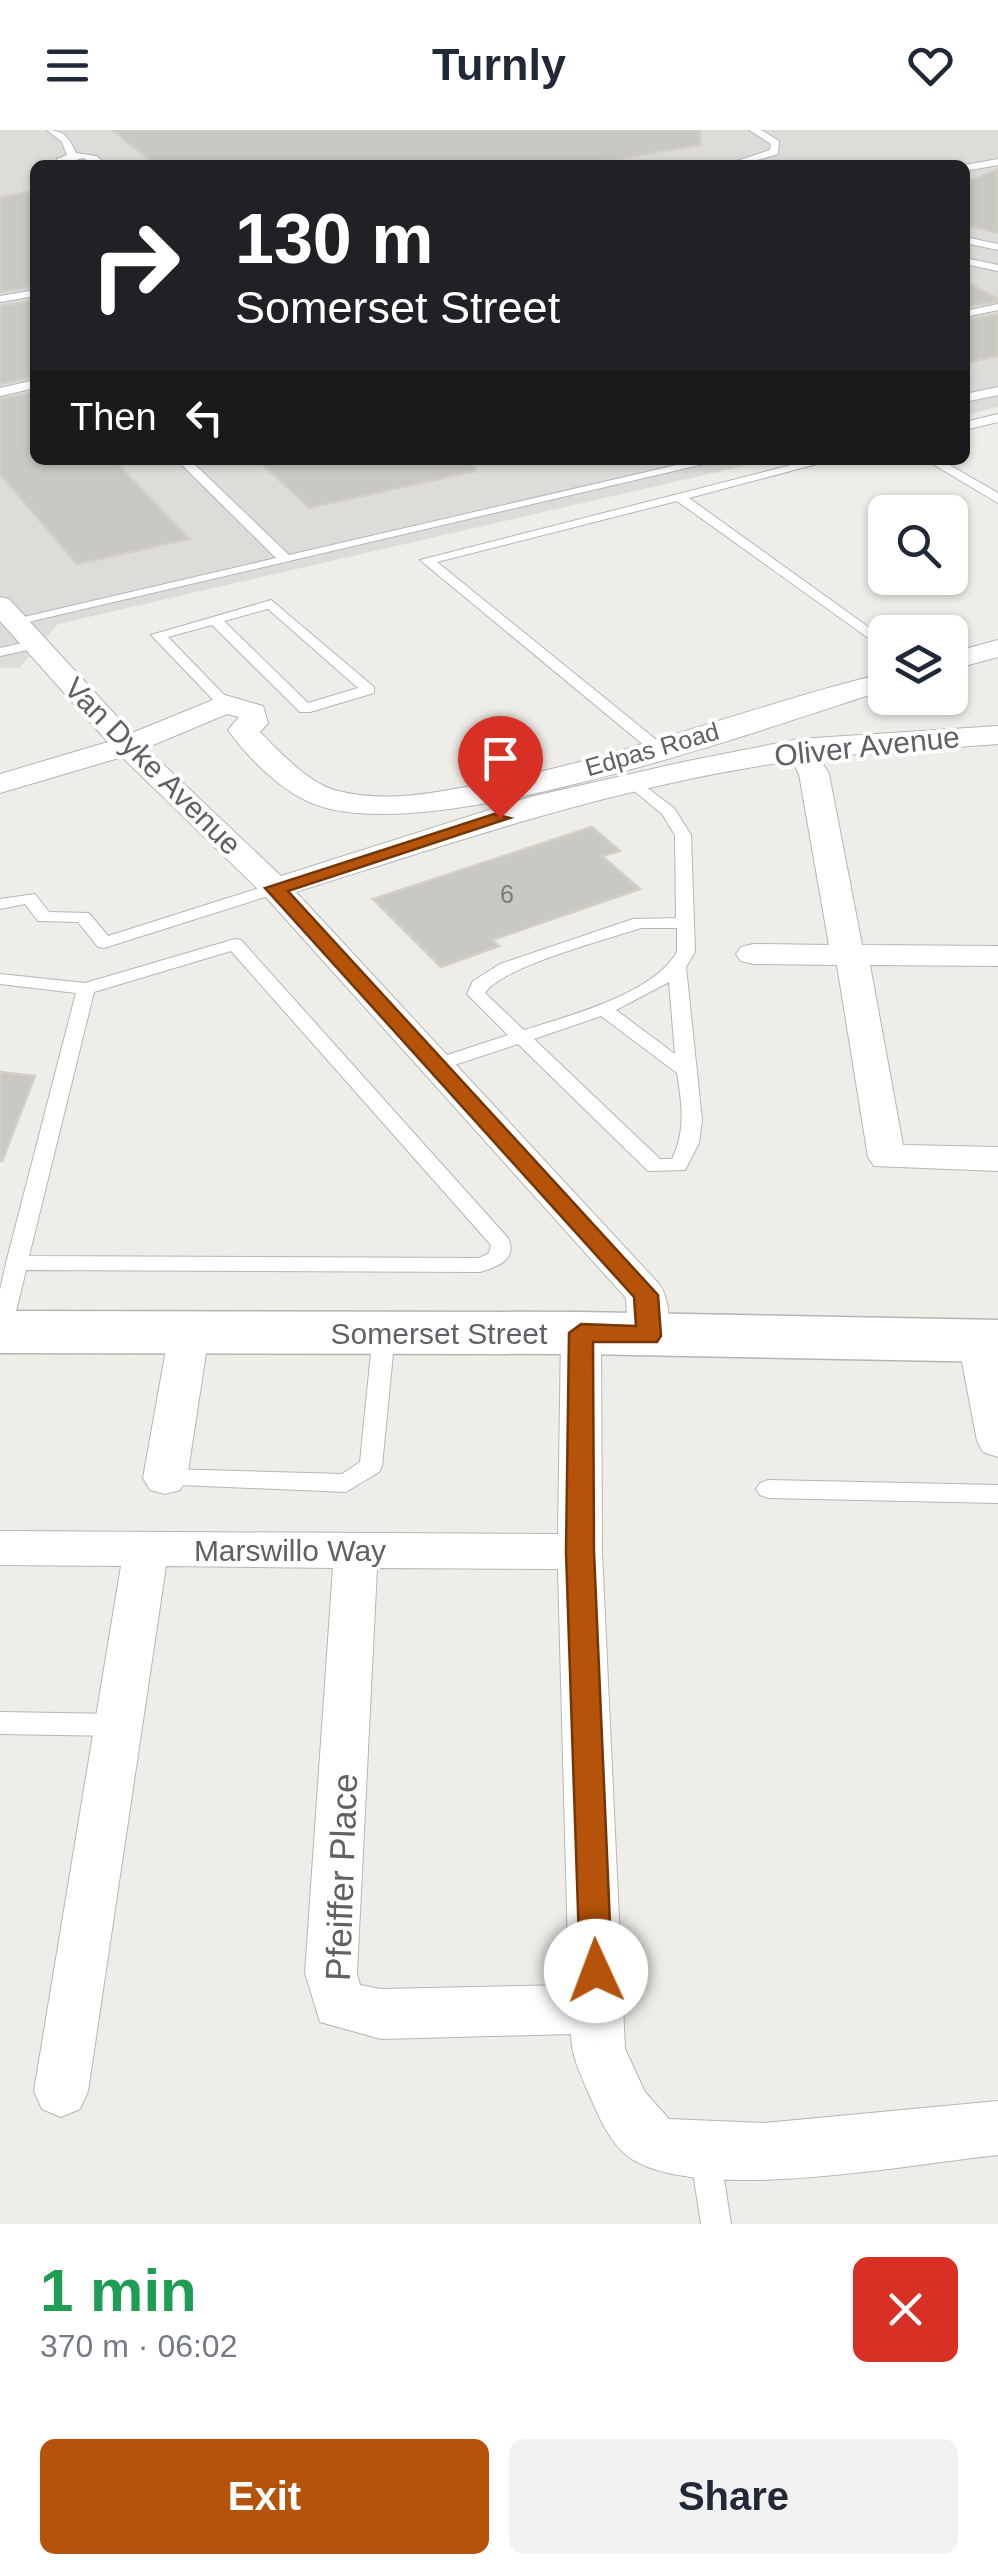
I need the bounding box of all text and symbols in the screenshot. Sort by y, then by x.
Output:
icon: menu [40,38,95,93]
icon: heart [903,38,958,93]
text: Turnly [432,39,566,90]
icon: right [70,200,200,330]
text: 130 m [235,200,433,278]
text: Somerset Street [235,282,560,333]
icon: left [177,390,232,445]
text: Then [70,396,157,438]
map controls [868,495,968,715]
button: search [868,495,968,595]
button: layers [868,615,968,715]
street label: Van Dyke Avenue [58,671,248,861]
pin [458,716,543,819]
street label: Edpas Road [582,717,722,781]
street label: Oliver Avenue [773,720,961,772]
icon: arrive [473,731,528,786]
house number: 6 [500,880,514,908]
street label: Somerset Street [331,1317,548,1350]
street label: Marswillo Way [194,1534,386,1567]
street label: Pfeiffer Place [318,1773,364,1981]
position arrow [544,1919,648,2023]
text: 1 min [40,2257,197,2324]
button: close [853,2257,958,2362]
text: 370 m · 06:02 [40,2328,237,2364]
button: Exit [40,2439,489,2554]
button: Share [509,2439,958,2554]

